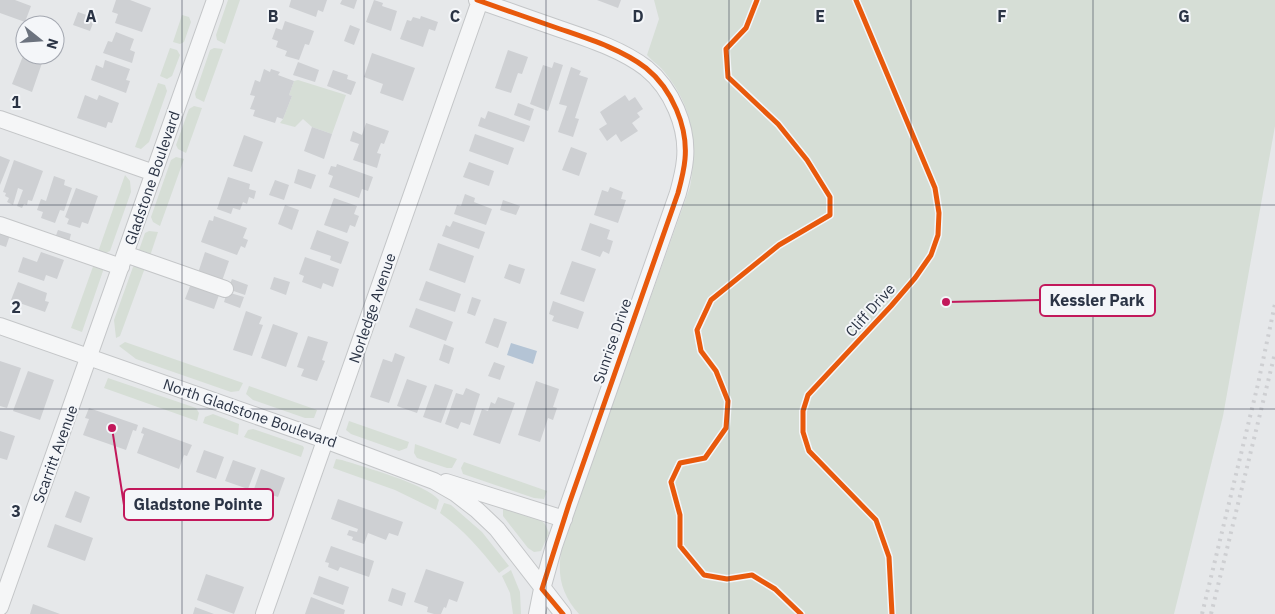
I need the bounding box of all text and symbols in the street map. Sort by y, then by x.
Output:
text: A [86,6,97,26]
text: B [268,6,279,26]
text: C [450,6,460,26]
text: D [632,6,644,26]
text: E [815,6,825,26]
text: F [997,6,1007,26]
text: G [1178,6,1190,26]
north arrow [15,15,65,65]
text: N [42,36,63,51]
text: 1 [11,92,21,112]
street label: Gladstone Boulevard [120,108,184,248]
street label: Norledge Avenue [344,250,400,366]
street label: Cliff Drive [841,279,899,341]
callout: Kessler Park [1040,285,1155,316]
text: Kessler Park [1050,290,1145,310]
street label: Sunrise Drive [589,296,635,386]
text: 2 [11,297,21,317]
street label: North Gladstone Boulevard [161,374,339,452]
street label: Scarritt Avenue [28,402,82,506]
callout: Gladstone Pointe [124,489,273,520]
text: Gladstone Pointe [134,494,262,514]
text: 3 [11,501,21,521]

